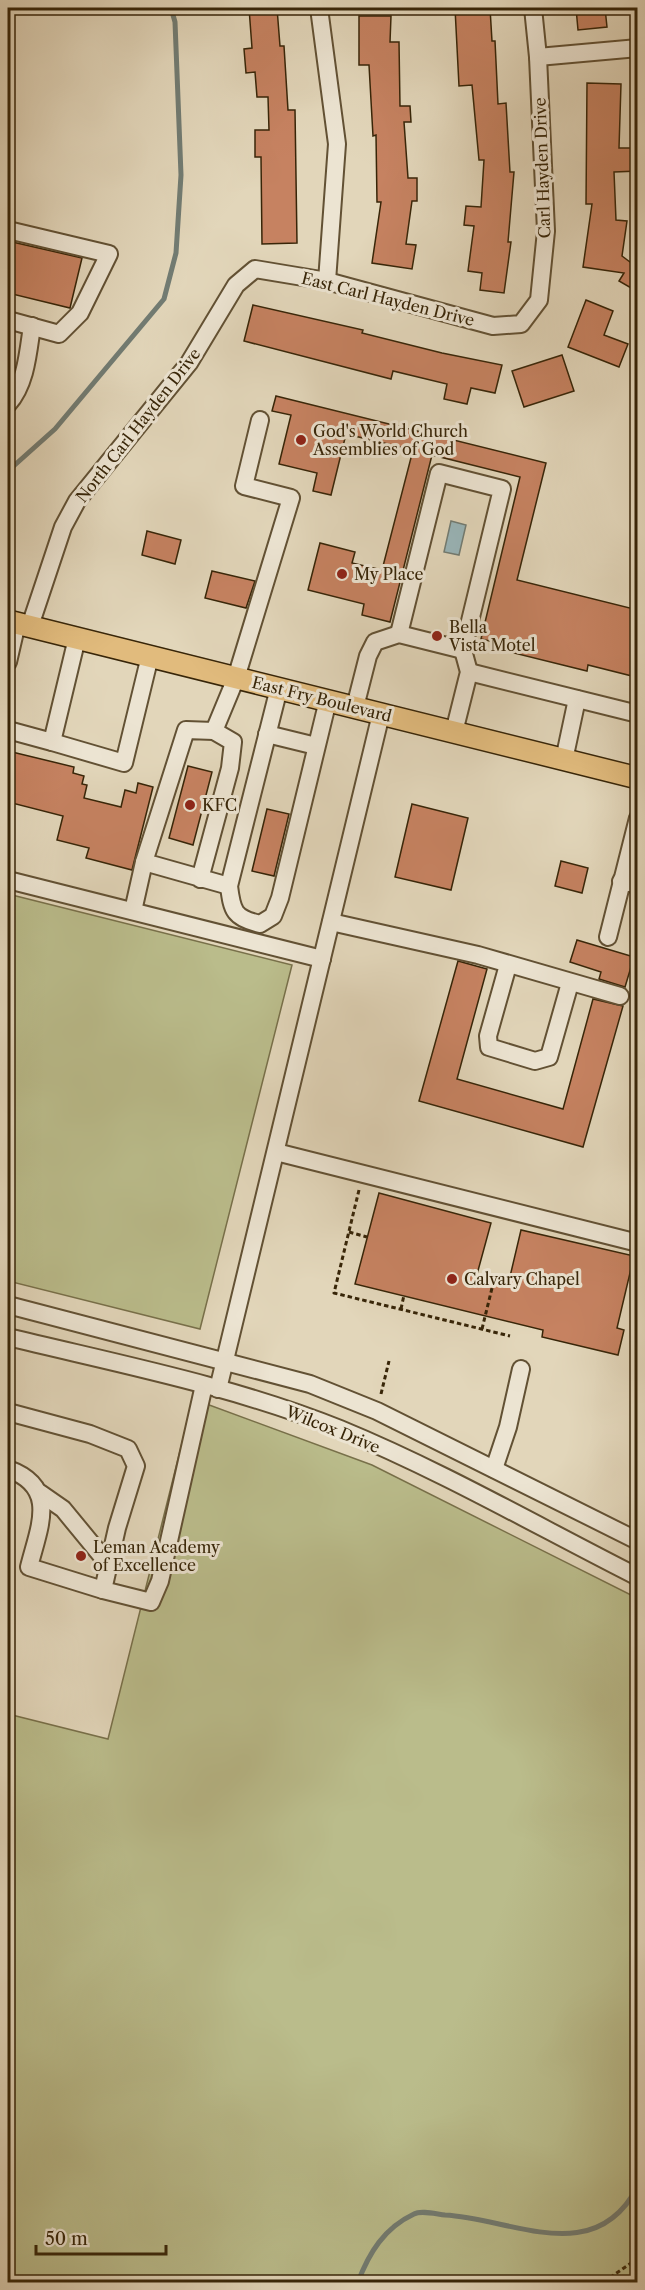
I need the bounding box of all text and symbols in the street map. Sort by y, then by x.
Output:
street label: Carl Hayden Drive [530,97,554,239]
street label: East Carl Hayden Drive [299,268,477,330]
street label: North Carl Hayden Drive [71,344,205,506]
place label: God's World Church Assemblies of God [312,421,468,459]
marker: God's World Church Assemblies of God [294,433,308,447]
place label: My Place [354,564,424,584]
marker: My Place [335,567,349,581]
place label: Bella Vista Motel [448,617,536,655]
marker: Bella Vista Motel [430,629,444,643]
street label: East Fry Boulevard [250,672,394,726]
place label: KFC [202,795,237,815]
marker: KFC [183,798,197,812]
place label: Calvary Chapel [464,1269,580,1289]
marker: Calvary Chapel [445,1272,459,1286]
street label: Wilcox Drive [282,1401,383,1457]
place label: Leman Academy of Excellence [93,1537,221,1575]
marker: Leman Academy of Excellence [74,1549,88,1563]
scale bar [36,2218,166,2256]
text: 50 m [45,2228,88,2250]

